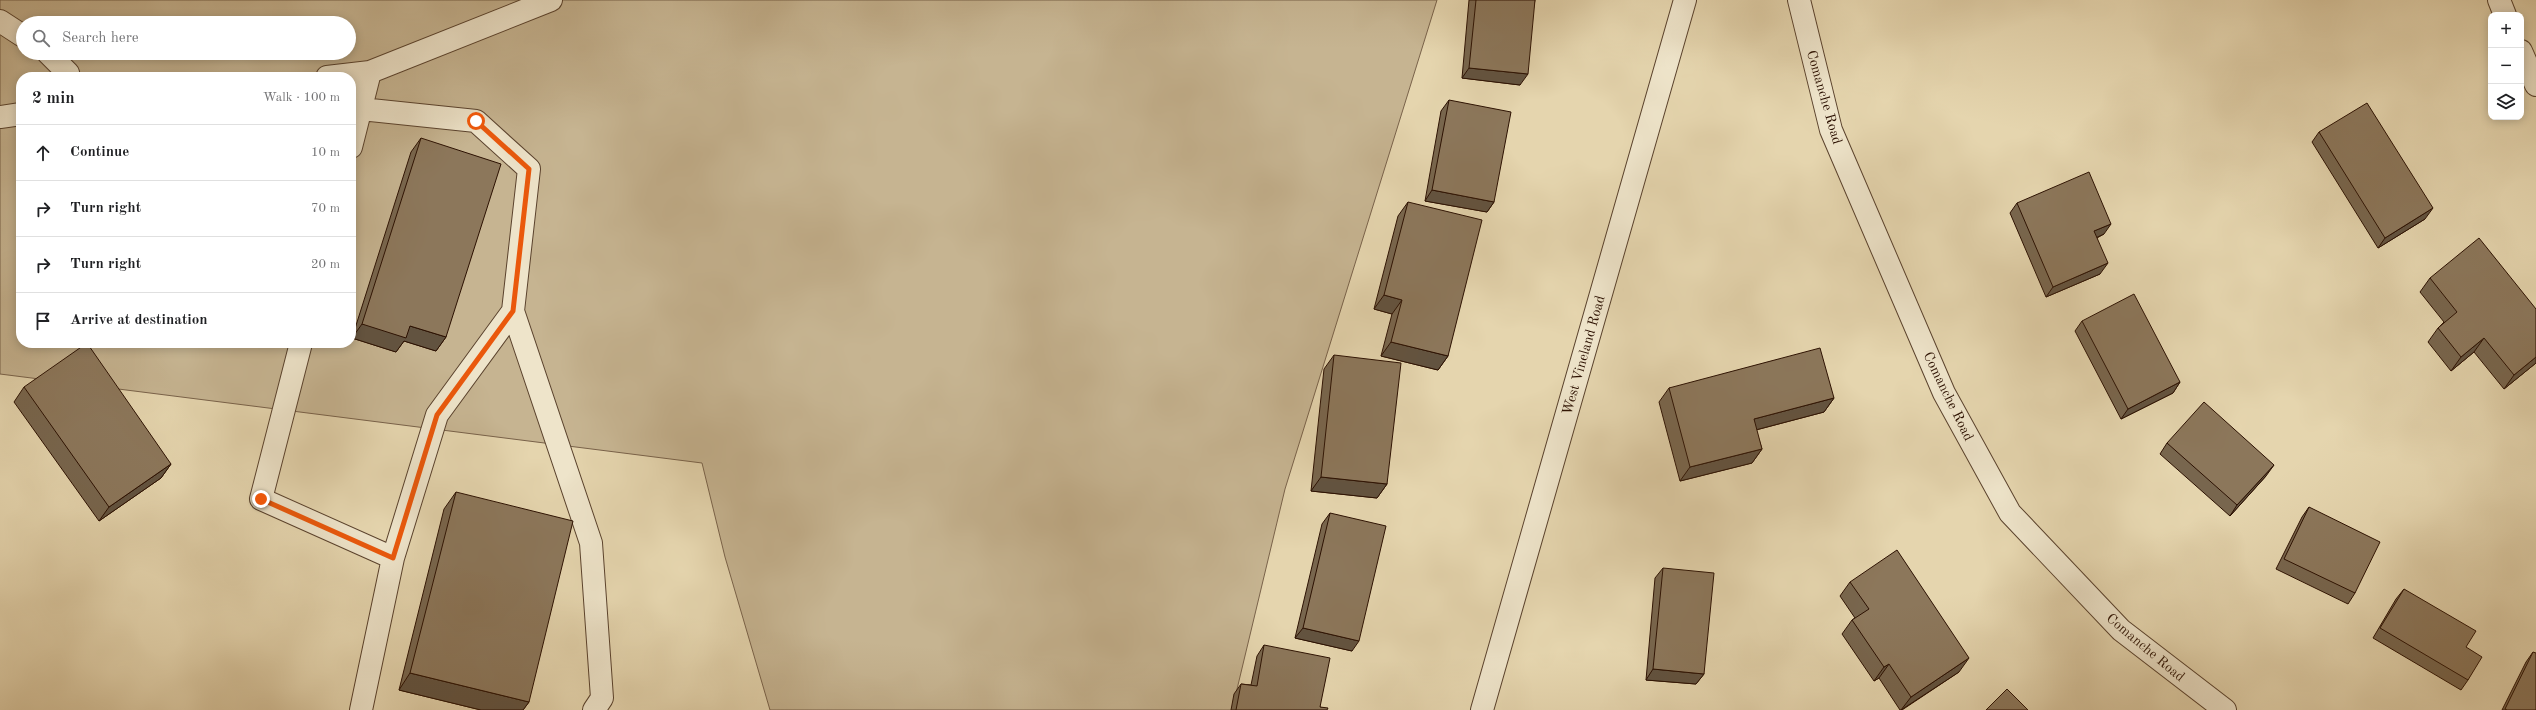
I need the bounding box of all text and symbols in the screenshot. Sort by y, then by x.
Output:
map controls [2488,12,2524,120]
button: + [2488,12,2524,48]
search box [16,16,356,60]
icon: search [30,27,52,49]
text: Search here [62,31,139,46]
button: − [2488,48,2524,84]
street label: Comanche Road [1804,49,1844,146]
button: layers [2488,84,2524,120]
text: 2 min [32,90,75,107]
text: Walk · 100 m [263,91,340,104]
route start [467,112,485,130]
icon: ahead [32,142,54,164]
text: Continue [70,145,129,160]
text: 10 m [311,146,340,159]
icon: right [32,198,54,220]
text: Turn right [70,201,141,216]
text: 70 m [311,202,340,215]
icon: right [32,254,54,276]
text: Turn right [70,257,141,272]
text: 20 m [311,258,340,271]
street label: West Vineland Road [1560,294,1608,417]
icon: arrive [32,310,54,332]
text: Arrive at destination [70,313,208,328]
street label: Comanche Road [1921,350,1976,443]
route end [252,490,270,508]
street label: Comanche Road [2104,611,2187,684]

